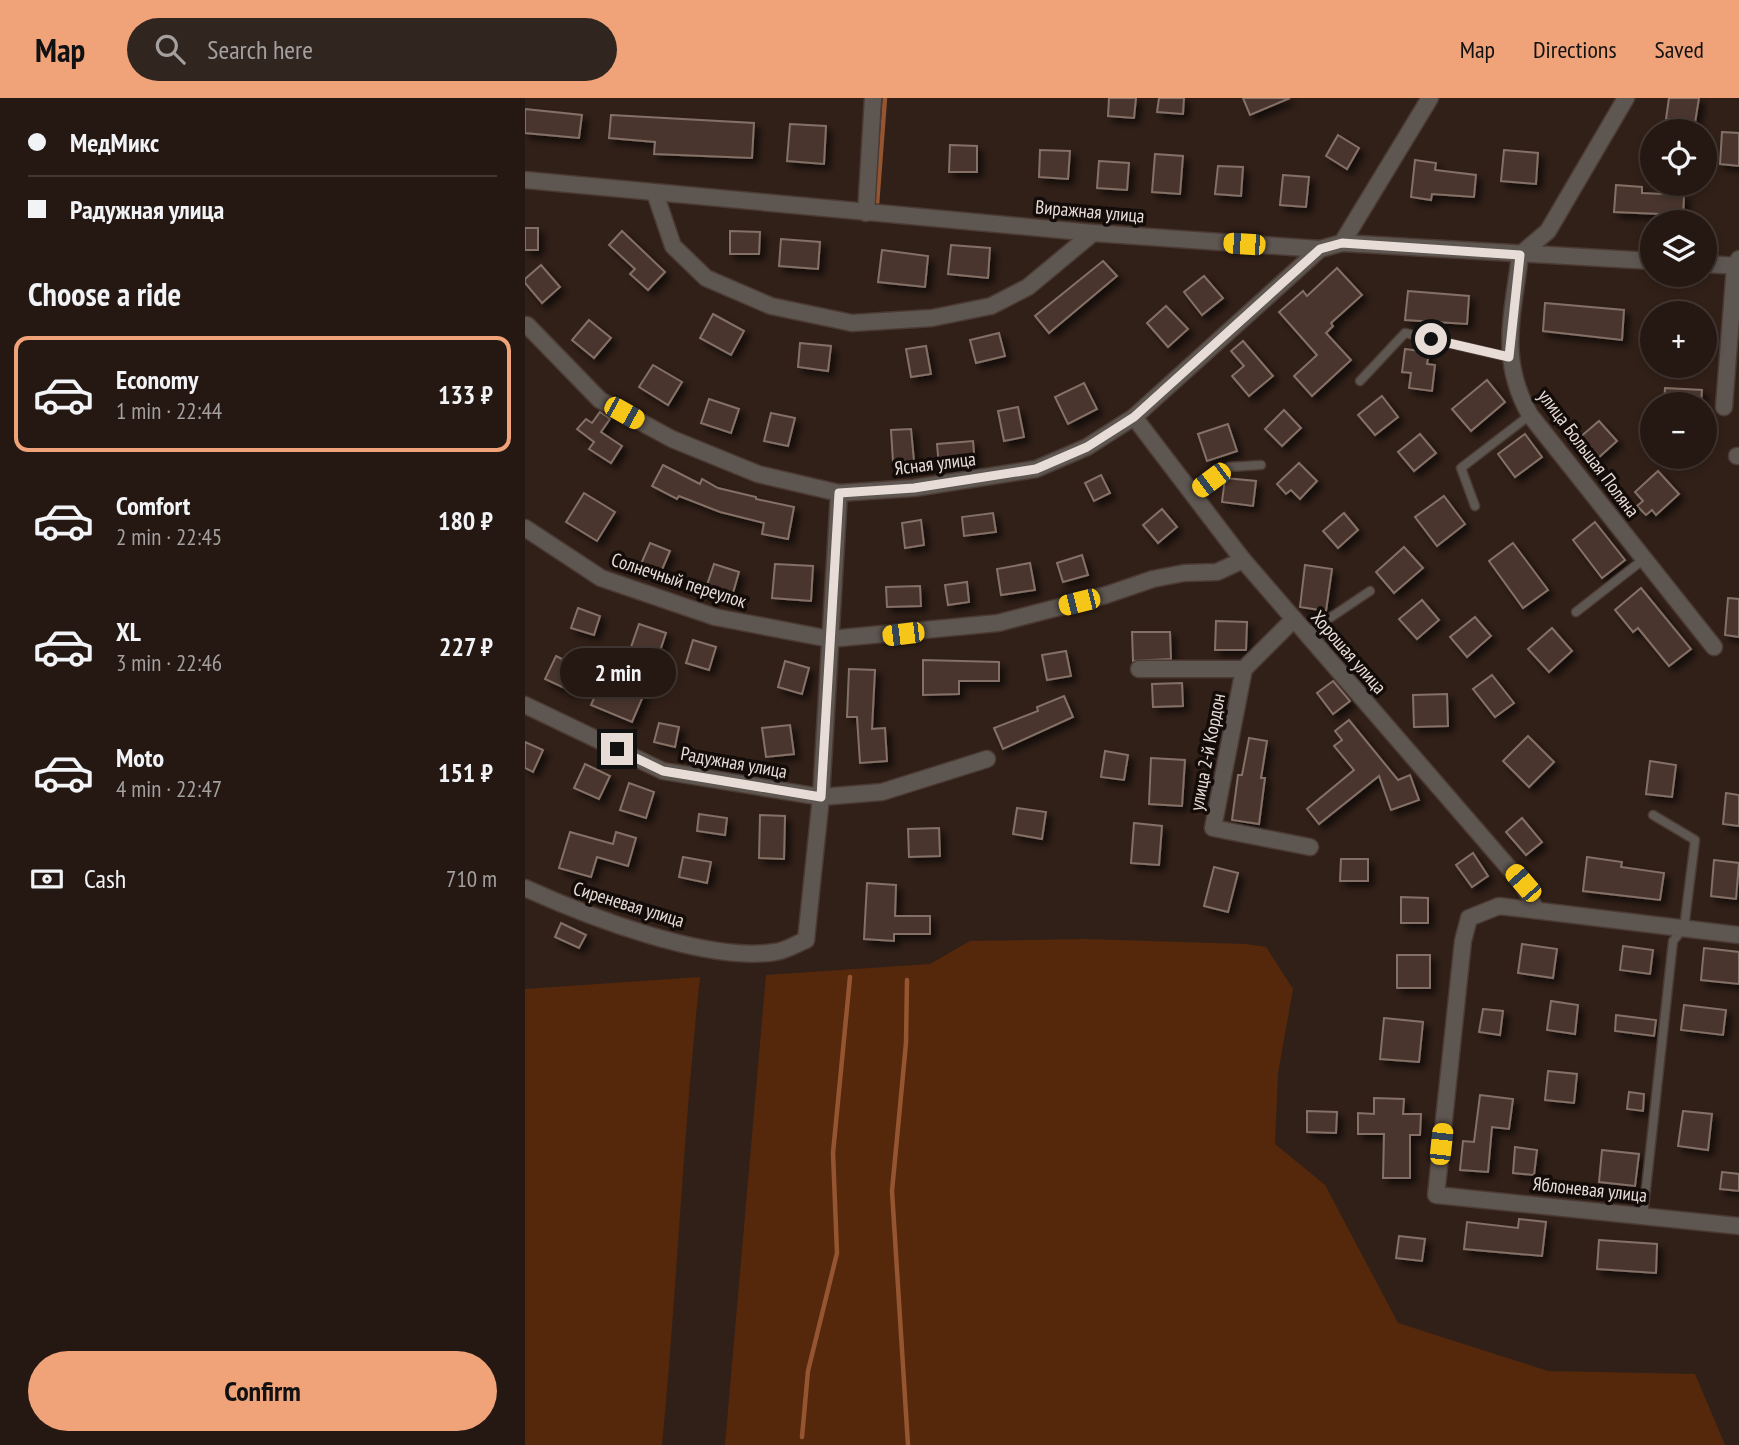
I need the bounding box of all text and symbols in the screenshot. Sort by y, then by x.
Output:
search box [127,18,617,81]
text: Map [35,28,85,71]
icon: search [151,30,189,68]
text: Search here [207,33,313,66]
text: Map [1460,34,1495,65]
text: Directions [1533,34,1617,65]
text: Saved [1655,34,1704,65]
map controls [1640,119,1717,469]
button: locate [1640,119,1717,196]
text: МедМикс [70,126,159,159]
text: Радужная улица [70,193,224,226]
street label: Виражная улица [1034,194,1146,228]
button: layers [1640,210,1717,287]
car [1223,232,1266,256]
text: Choose a ride [28,273,181,315]
button: + [1640,301,1717,378]
route start [1415,323,1447,355]
icon: car [32,363,95,426]
text: Economy [116,363,198,396]
text: 133 ₽ [438,378,493,411]
street label: улица Большая Поляна [1533,384,1645,522]
button: − [1640,392,1717,469]
car [601,394,648,432]
text: 1 min · 22:44 [116,396,222,425]
street label: Ясная улица [893,446,977,480]
car [1188,459,1235,501]
icon: car [32,489,95,552]
text: Comfort [116,489,190,522]
text: 180 ₽ [438,504,493,537]
text: 2 min · 22:45 [116,522,222,551]
street label: Солнечный переулок [608,547,750,613]
car [1057,587,1102,617]
street label: Хорошая улица [1306,605,1392,699]
icon: car [32,615,95,678]
text: XL [116,615,141,648]
car [881,621,926,647]
text: 227 ₽ [439,630,493,663]
text: 3 min · 22:46 [116,648,222,677]
callout: 2 min [559,648,675,696]
text: 2 min [595,658,641,687]
street label: улица 2-й Кордон [1184,691,1230,813]
route end [601,733,633,765]
icon: car [32,741,95,804]
text: Moto [116,741,164,774]
street label: Радужная улица [679,741,789,783]
text: 151 ₽ [438,756,493,789]
text: 4 min · 22:47 [116,774,222,803]
icon: cash [28,860,66,898]
car [1502,860,1545,906]
text: Cash [84,862,126,895]
text: 710 m [446,864,497,893]
street label: Сиреневая улица [571,876,687,932]
car [1429,1122,1454,1166]
street label: Яблоневая улица [1532,1171,1648,1207]
button: Confirm [28,1351,497,1431]

